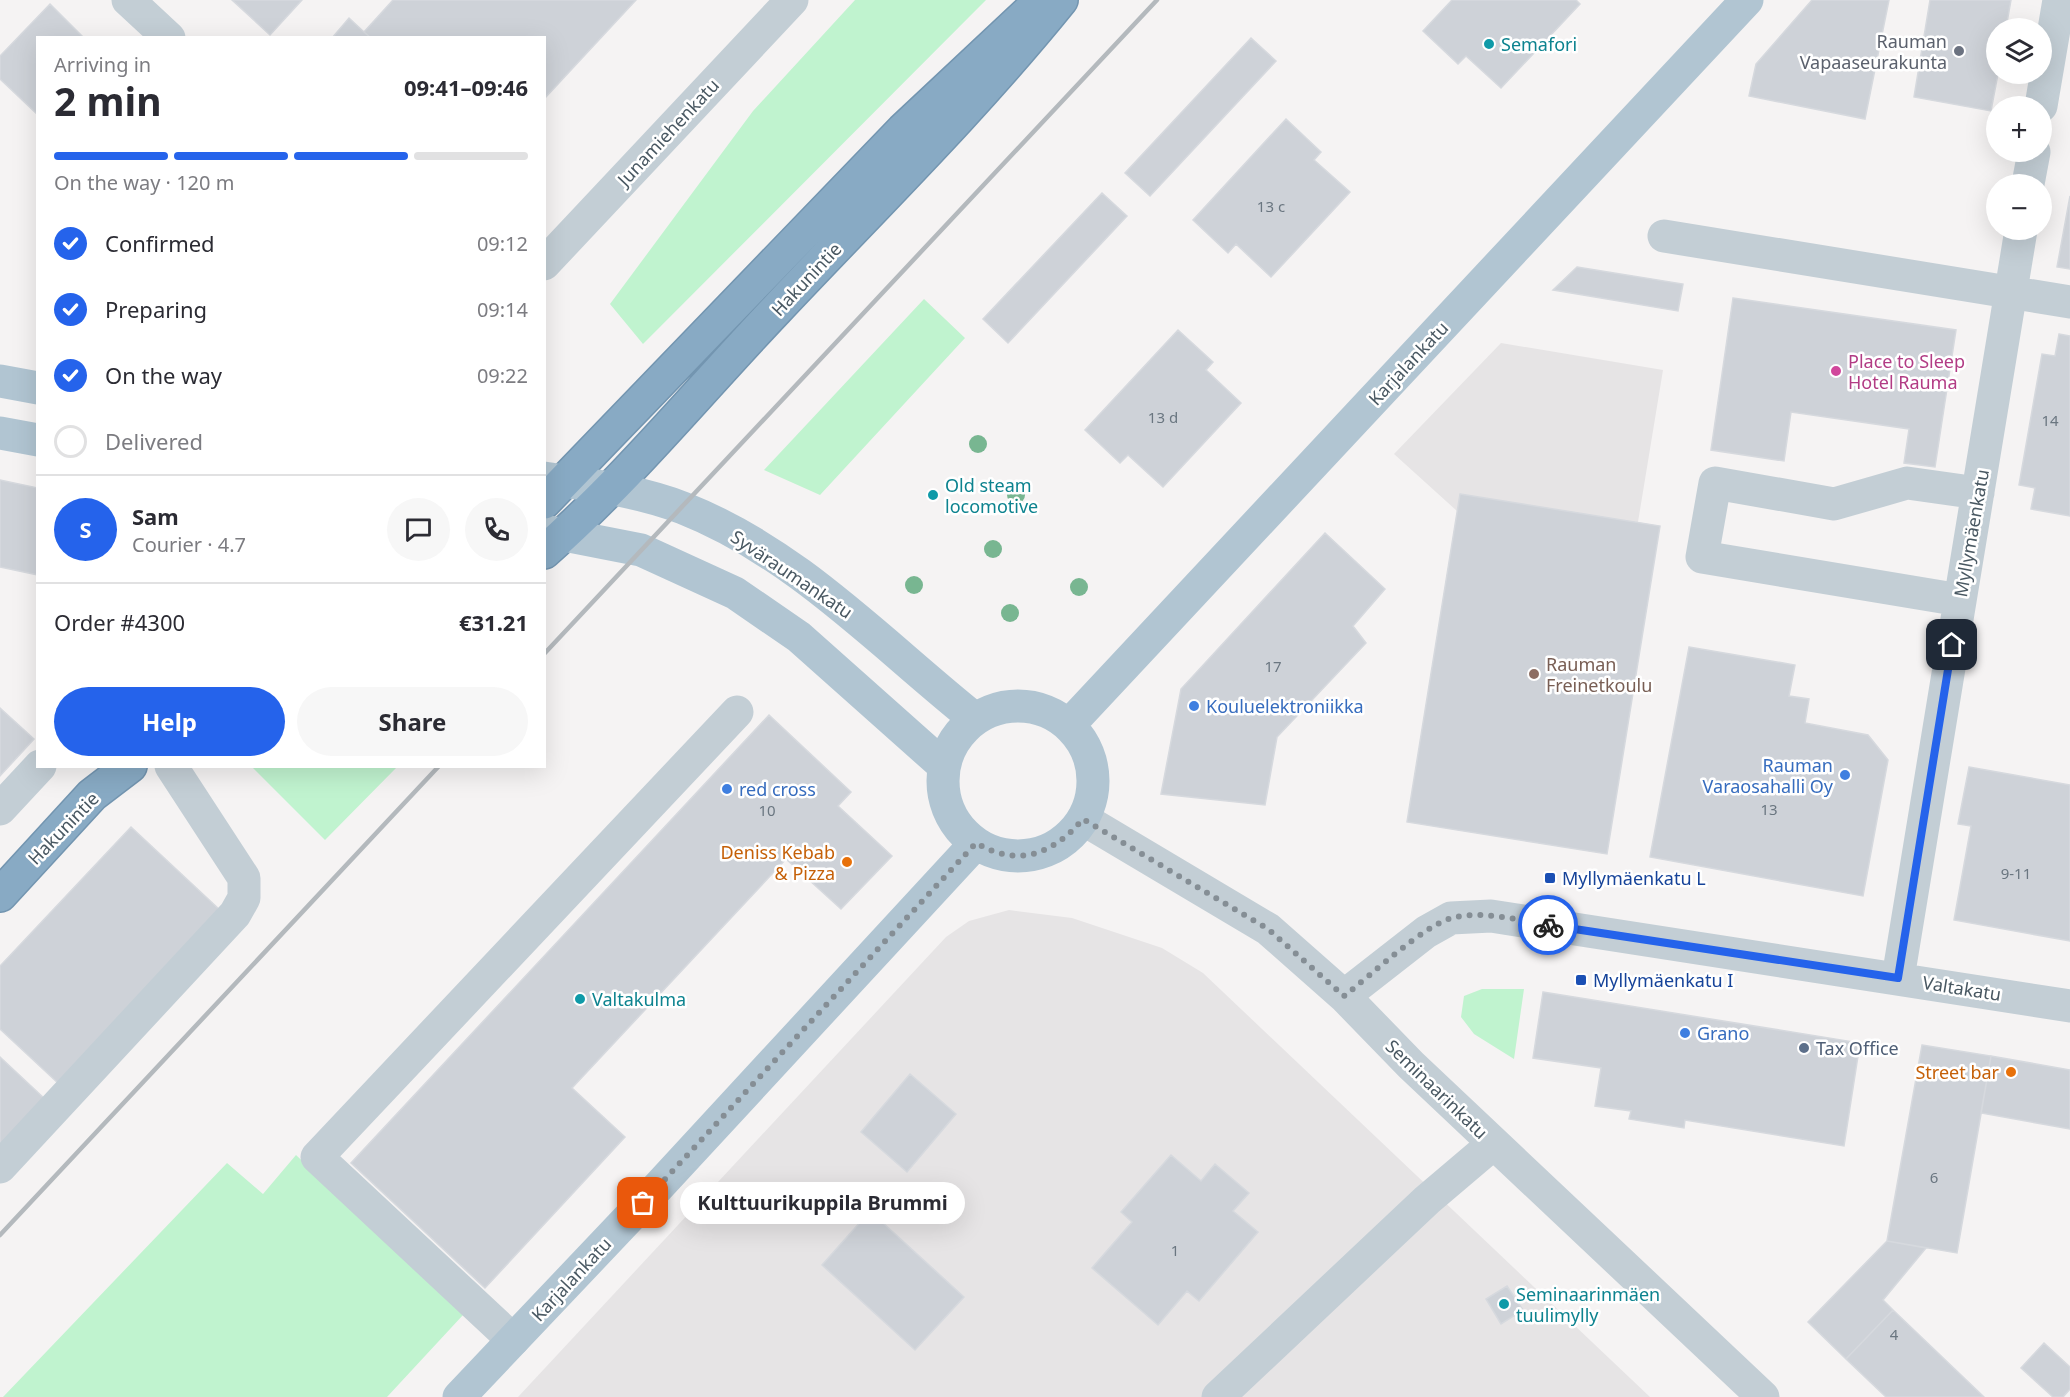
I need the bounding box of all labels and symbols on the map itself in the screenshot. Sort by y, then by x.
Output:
place label: Rauman Vapaaseurakunta [1800,29,1947,74]
place label: Semafori [1501,32,1577,56]
marker: Semafori [1482,37,1496,51]
marker: Rauman Vapaaseurakunta [1952,44,1966,58]
street label: Junamiehenkatu [611,73,724,192]
house number: 13 c [1257,196,1285,216]
street label: Hakunintie [766,237,846,321]
street label: Karjalankatu [1363,316,1453,410]
place label: Place to Sleep Hotel Rauma [1848,349,1965,394]
marker: Place to Sleep Hotel Rauma [1829,364,1843,378]
house number: 13 d [1148,407,1178,427]
house number: 14 [2041,410,2059,430]
street label: Myllymäenkatu [1948,467,1994,599]
place label: Old steam locomotive [945,473,1038,518]
marker: Old steam locomotive [926,488,940,502]
street label: Syväraumankatu [726,524,858,624]
pin [1926,619,1977,670]
place label: Rauman Freinetkoulu [1546,652,1652,697]
house number: 17 [1264,656,1282,676]
marker: Rauman Freinetkoulu [1527,667,1541,681]
place label: Kouluelektroniikka [1206,694,1364,718]
marker: Kouluelektroniikka [1187,699,1201,713]
place label: Rauman Varaosahalli Oy [1703,753,1834,798]
marker: Rauman Varaosahalli Oy [1838,768,1852,782]
place label: red cross [739,777,816,801]
marker: red cross [720,782,734,796]
street label: Hakunintie [22,786,104,870]
house number: 13 [1760,799,1778,819]
house number: 10 [758,800,776,820]
place label: Deniss Kebab & Pizza [720,840,835,885]
marker: Deniss Kebab & Pizza [840,855,854,869]
house number: 9-11 [2001,863,2031,883]
place label: Myllymäenkatu L [1562,866,1706,890]
marker: Myllymäenkatu L [1543,871,1557,885]
courier [1518,895,1578,955]
place label: Myllymäenkatu I [1593,968,1733,992]
street label: Valtakatu [1921,970,2003,1006]
marker: Myllymäenkatu I [1574,973,1588,987]
place label: Valtakulma [592,987,686,1011]
marker: Valtakulma [573,992,587,1006]
place label: Grano [1697,1021,1749,1045]
marker: Grano [1678,1026,1692,1040]
street label: Seminaarinkatu [1381,1034,1493,1144]
place label: Tax Office [1816,1036,1899,1060]
marker: Tax Office [1797,1041,1811,1055]
place label: Street bar [1915,1060,2000,1084]
marker: Street bar [2004,1065,2018,1079]
house number: 6 [1930,1167,1938,1187]
pin [617,1177,668,1228]
callout: Kulttuurikuppila Brummi [679,1182,964,1224]
street label: Karjalankatu [526,1232,616,1326]
house number: 1 [1171,1240,1179,1260]
place label: Seminaarinmäen tuulimylly [1516,1282,1660,1327]
marker: Seminaarinmäen tuulimylly [1497,1297,1511,1311]
house number: 4 [1890,1324,1899,1344]

